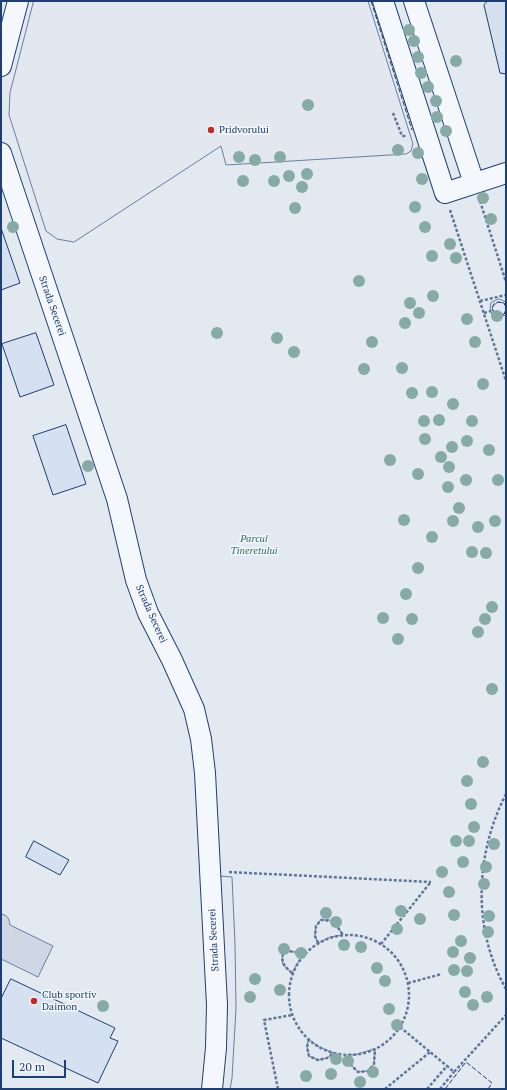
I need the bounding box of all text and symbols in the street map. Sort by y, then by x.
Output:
place label: Pridvorului [219,124,269,136]
marker: Pridvorului [206,125,216,135]
street label: Strada Secerei [36,274,68,338]
park label: Parcul Tineretului [230,533,278,556]
street label: Strada Secerei [133,583,169,645]
street label: Strada Secerei [206,908,222,972]
place label: Club sportiv Daimon [42,989,96,1012]
marker: Club sportiv Daimon [29,996,39,1006]
scale bar [14,1052,68,1078]
text: 20 m [19,1059,45,1074]

